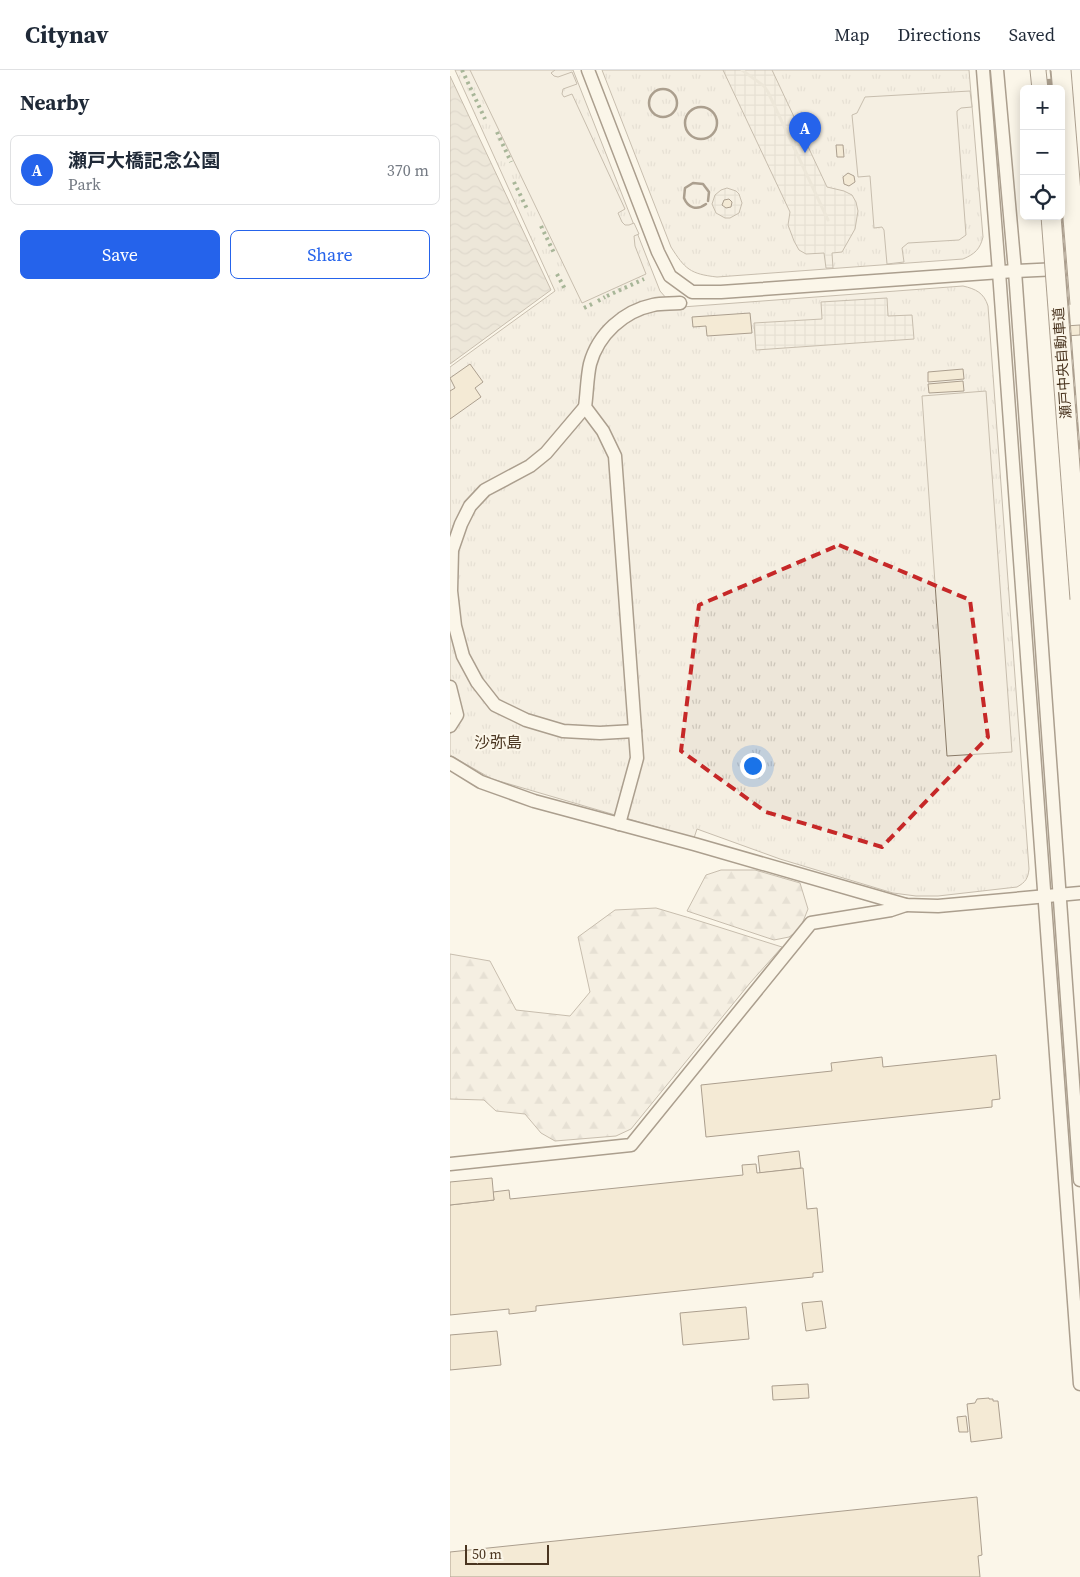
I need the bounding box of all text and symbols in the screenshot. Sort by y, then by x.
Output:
text: Citynav [25,18,109,51]
text: Map [834,22,870,47]
text: Directions [898,22,981,47]
text: Saved [1009,22,1055,47]
map controls [1020,85,1065,220]
button: + [1020,85,1065,130]
text: Nearby [20,88,90,117]
pin: A [789,112,821,153]
button: − [1020,130,1065,175]
text: 瀬戸大橋記念公園 [68,147,220,173]
text: A [32,159,42,181]
text: 370 m [387,159,429,181]
text: Park [68,173,101,195]
button: locate [1020,175,1065,220]
button: Save [20,230,220,279]
button: Share [230,230,430,279]
street label: 瀬戸中央自動車道 [1048,306,1076,420]
district label: 沙弥島 [474,731,522,753]
your location [740,753,766,779]
scale bar [465,1542,549,1565]
text: 50 m [472,1544,502,1564]

